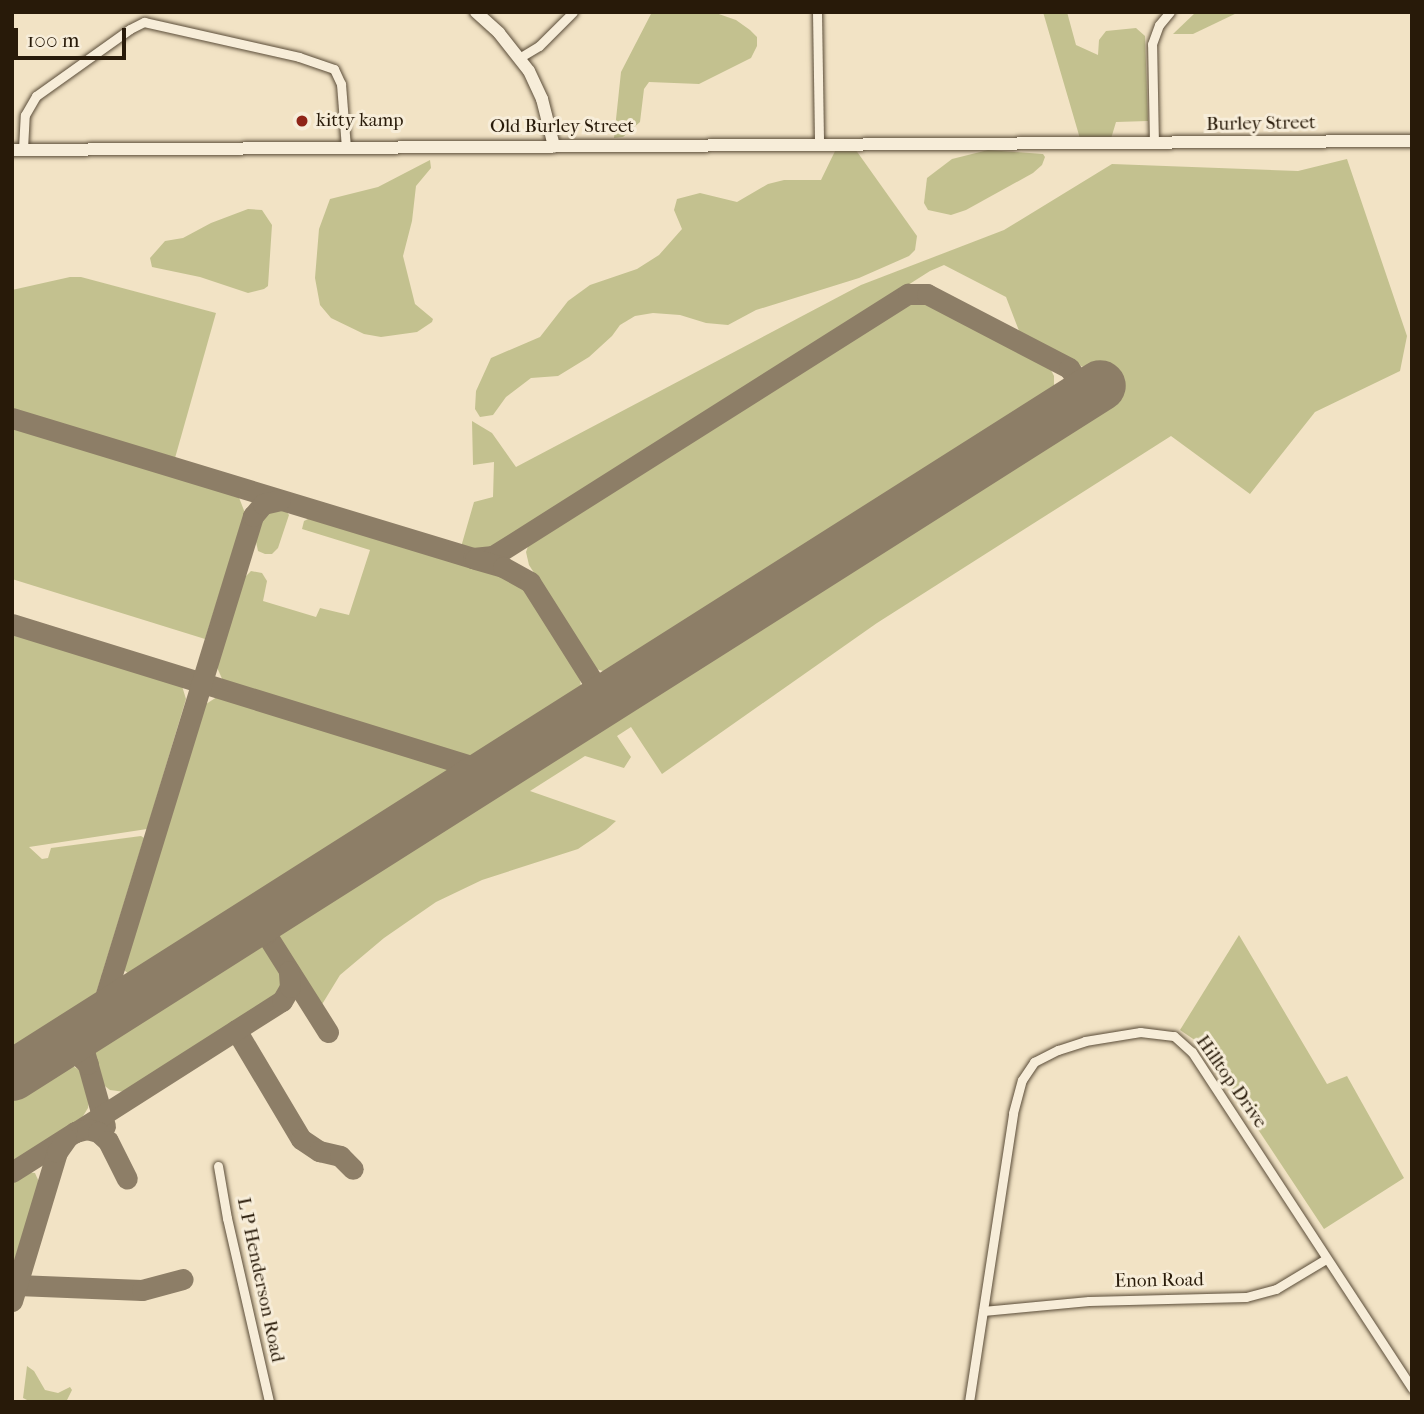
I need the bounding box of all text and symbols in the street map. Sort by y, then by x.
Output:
scale bar [18,14,130,58]
text: 100 m [27,28,80,52]
place label: kitty kamp [316,110,404,132]
street label: Burley Street [1206,112,1316,136]
marker: kitty kamp [294,113,310,129]
street label: Old Burley Street [490,116,634,138]
street label: Hilltop Drive [1191,1031,1271,1133]
street label: L P Henderson Road [231,1196,289,1364]
street label: Enon Road [1114,1269,1204,1293]

